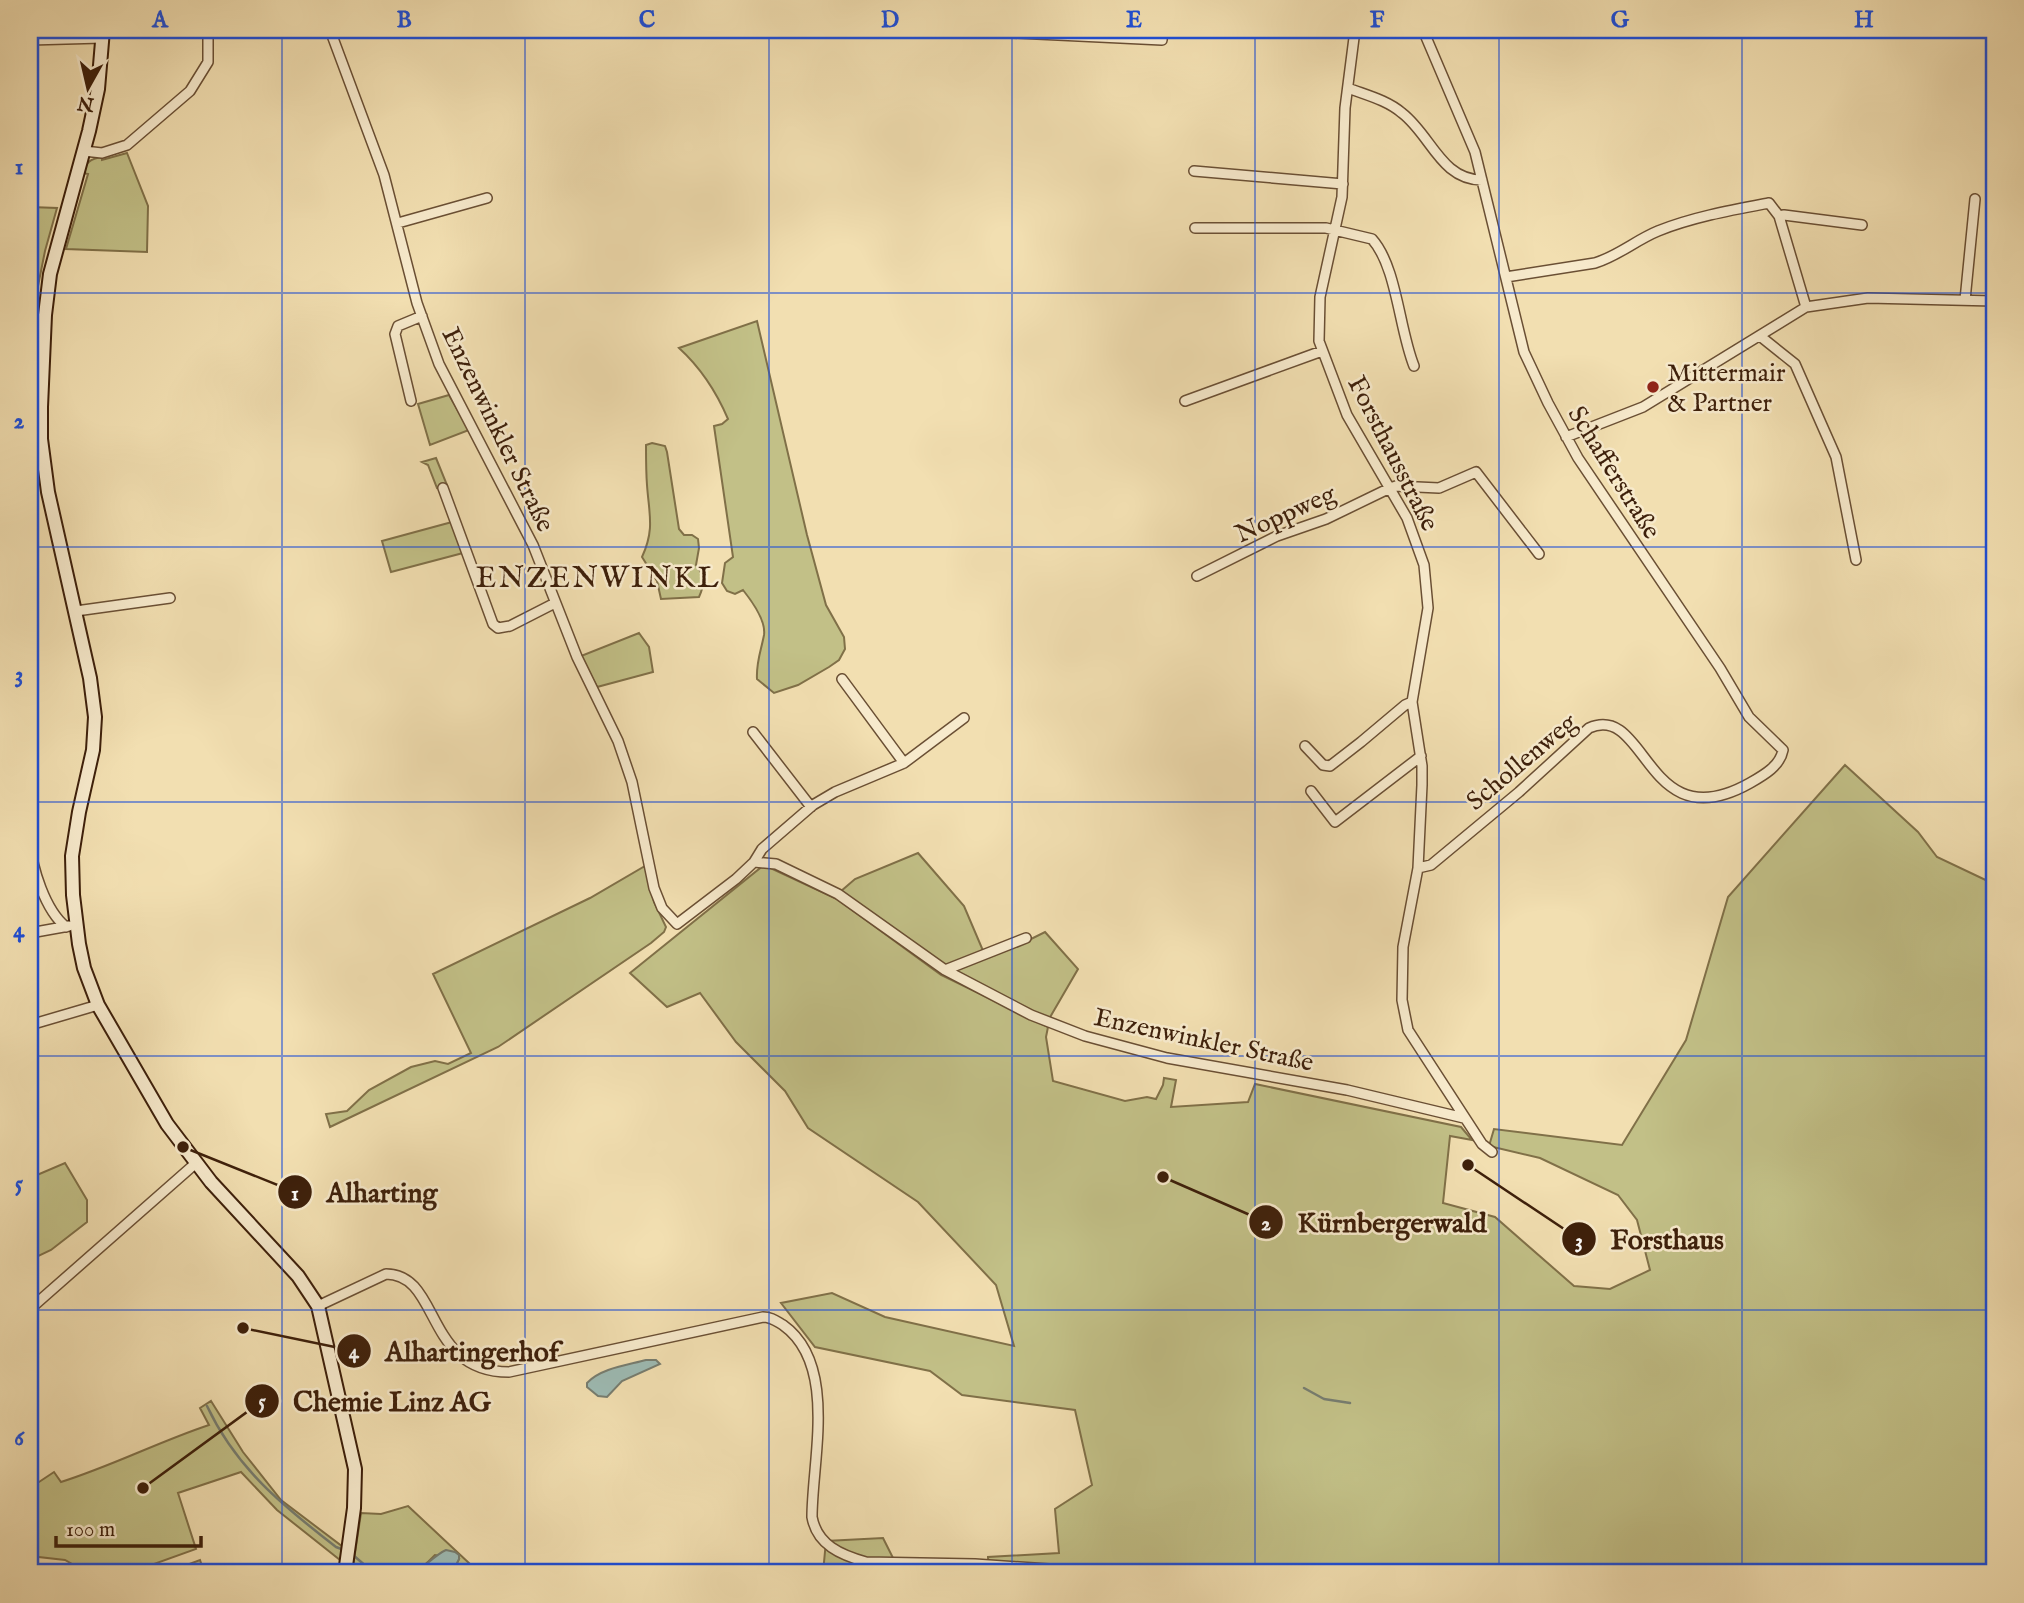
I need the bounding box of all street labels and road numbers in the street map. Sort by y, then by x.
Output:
street label: Enzenwinkler Straße [434,322,562,537]
street label: Forsthausstraße [1339,371,1446,537]
street label: Schafferstraße [1560,400,1668,545]
street label: Noppweg [1230,477,1342,551]
street label: Schollenweg [1460,706,1585,818]
street label: Enzenwinkler Straße [1091,1001,1317,1080]

